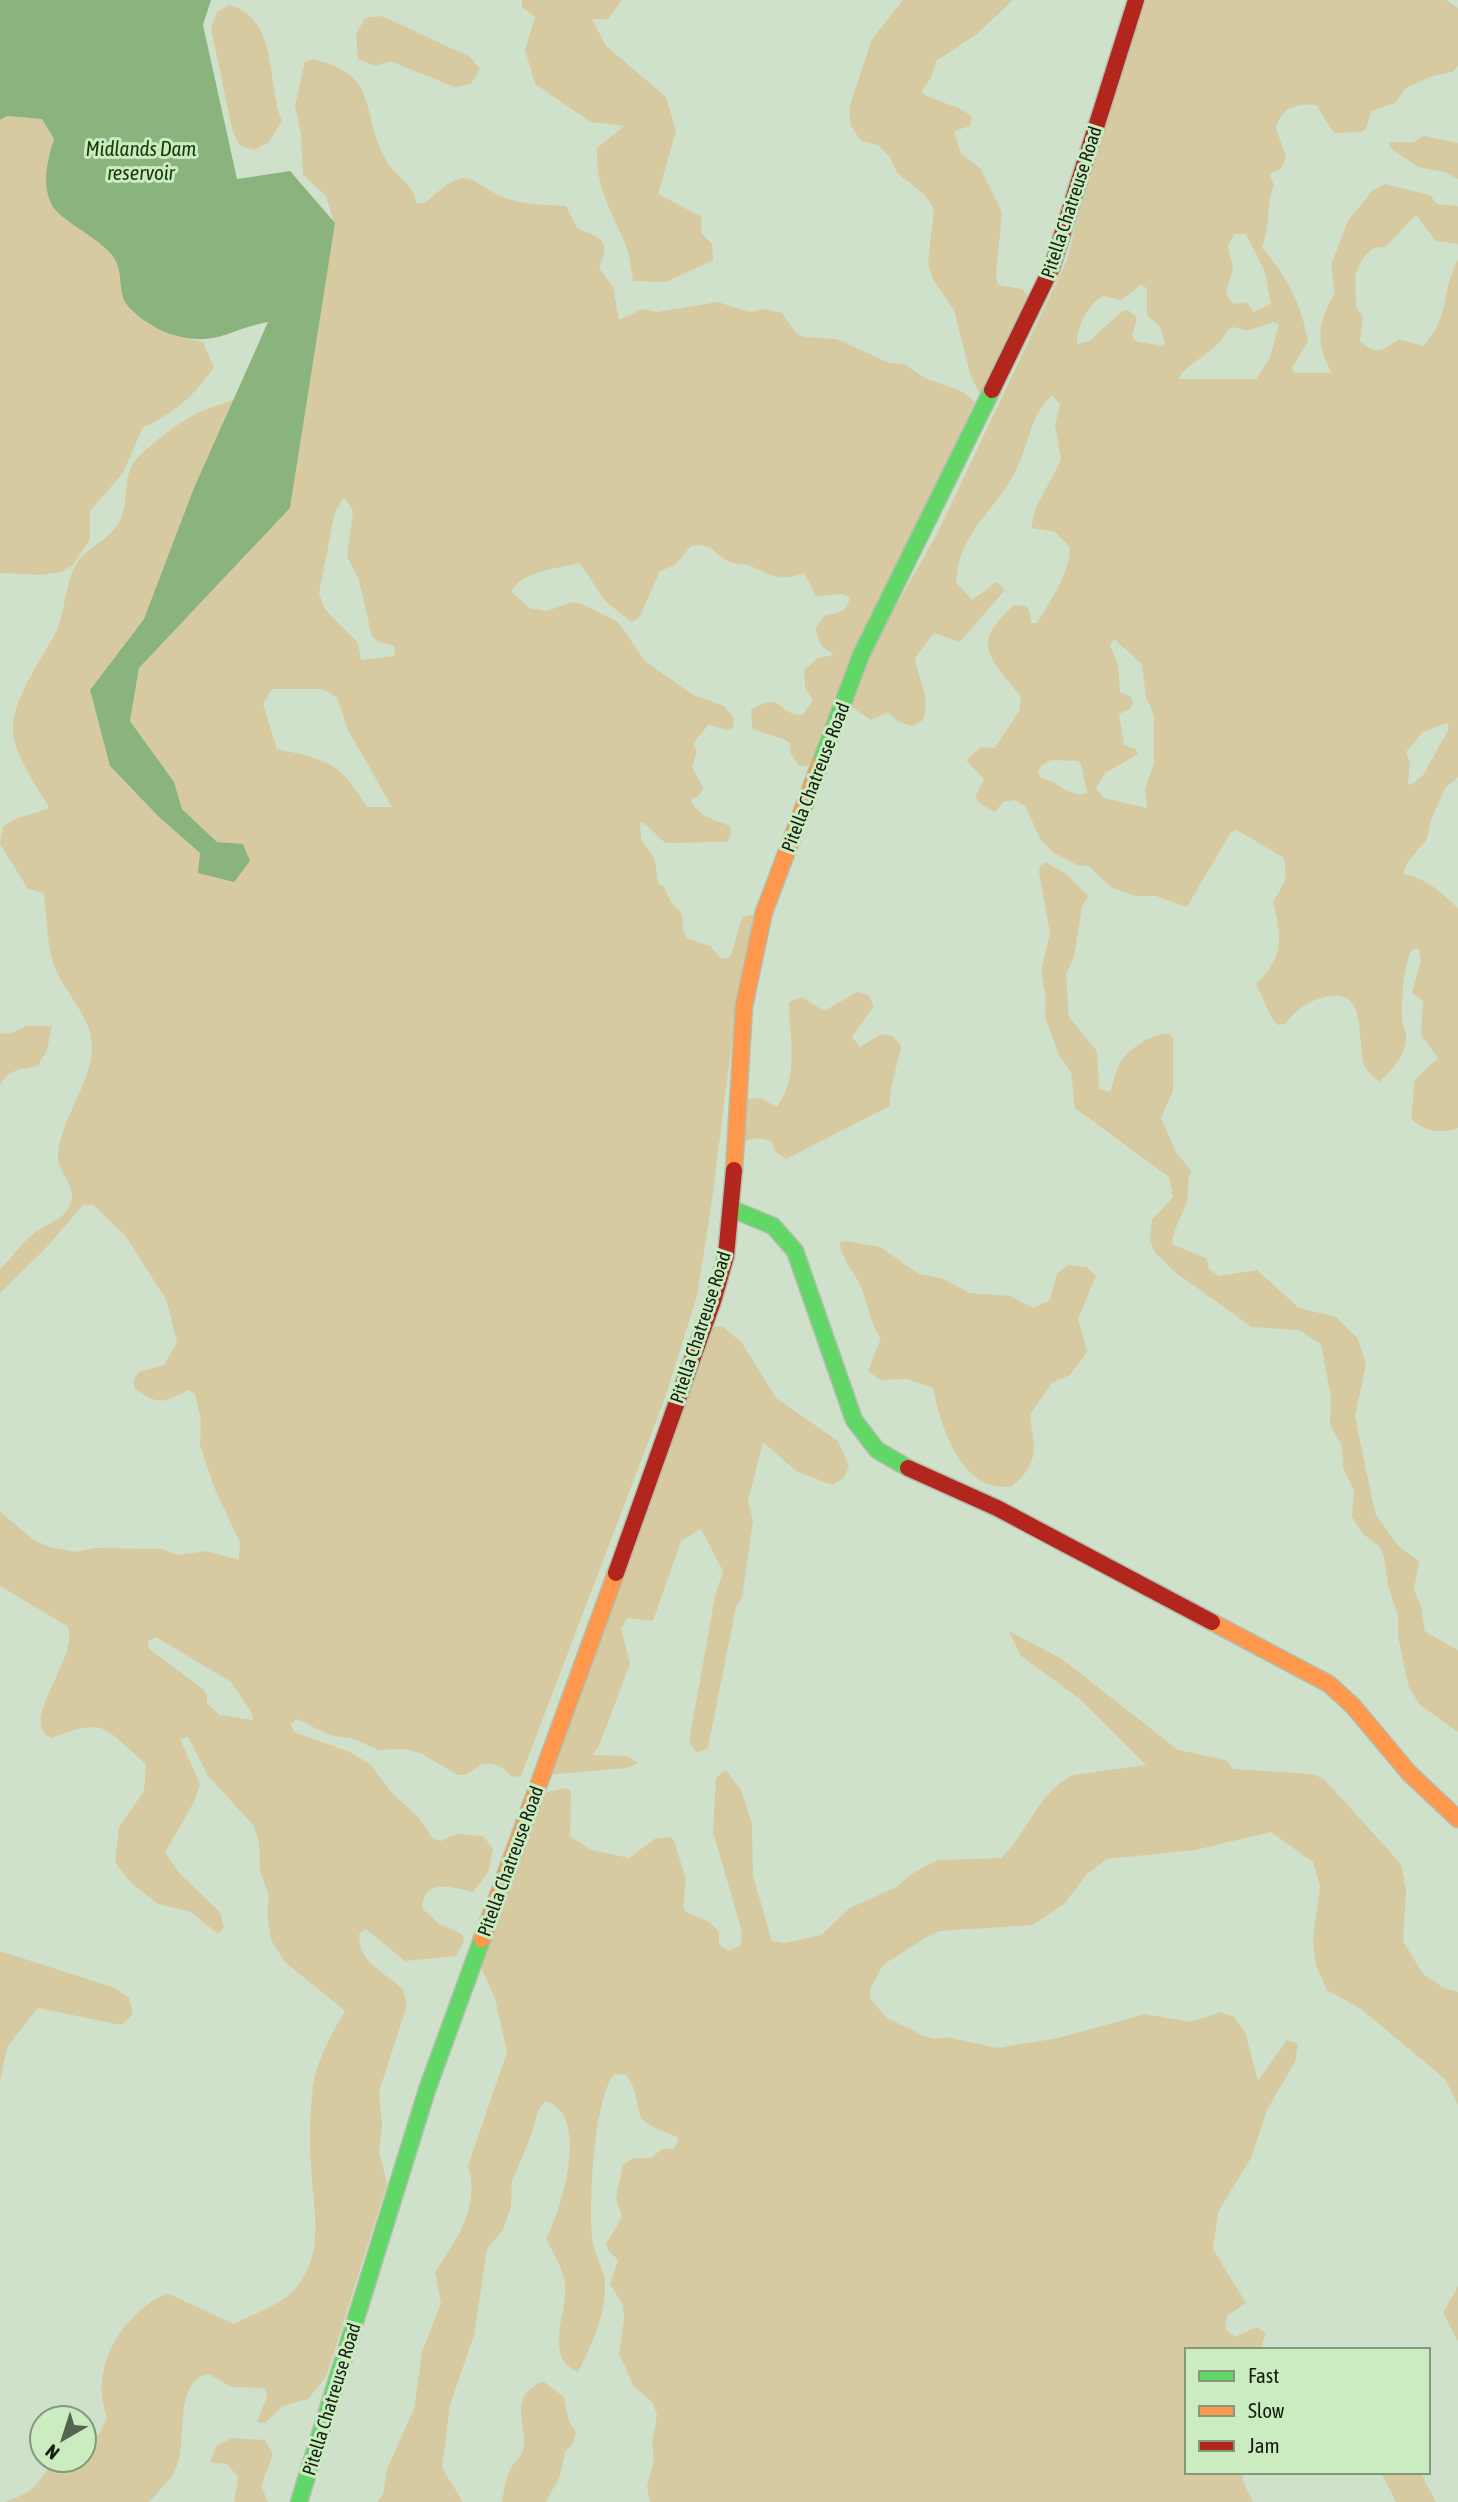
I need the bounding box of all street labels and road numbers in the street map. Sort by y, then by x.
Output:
street label: Pitella Chatreuse Road [1036,123,1106,281]
street label: Pitella Chatreuse Road [776,699,854,855]
street label: Pitella Chatreuse Road [665,1248,735,1406]
street label: Pitella Chatreuse Road [473,1783,547,1939]
street label: Pitella Chatreuse Road [297,2320,365,2478]

